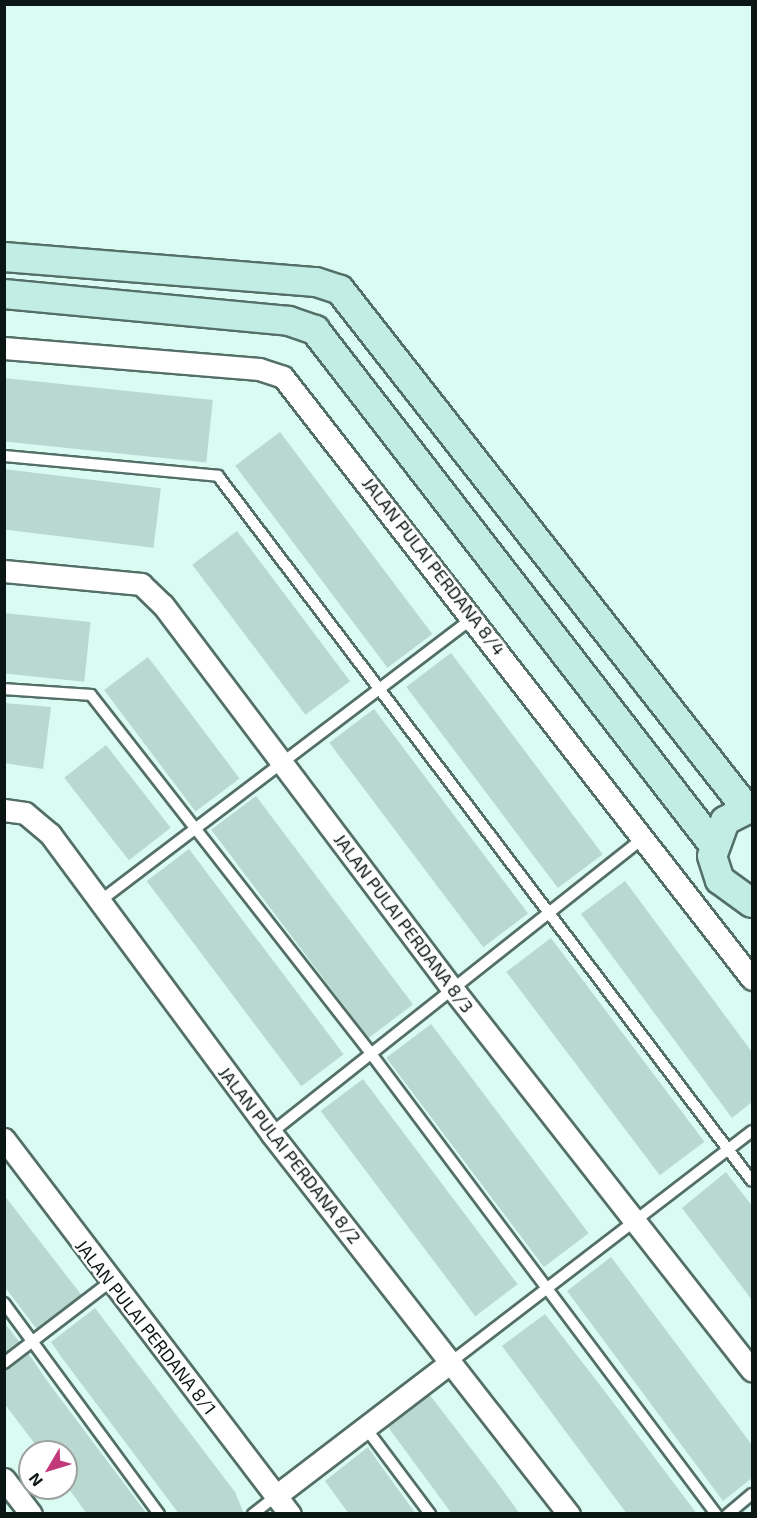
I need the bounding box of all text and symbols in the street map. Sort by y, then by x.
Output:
street label: JALAN PULAI PERDANA 8/4 [358,473,510,659]
street label: JALAN PULAI PERDANA 8/3 [329,829,479,1017]
street label: JALAN PULAI PERDANA 8/2 [214,1062,366,1248]
street label: JALAN PULAI PERDANA 8/1 [71,1235,221,1419]
north arrow [18,1440,78,1500]
text: N [24,1470,46,1491]

